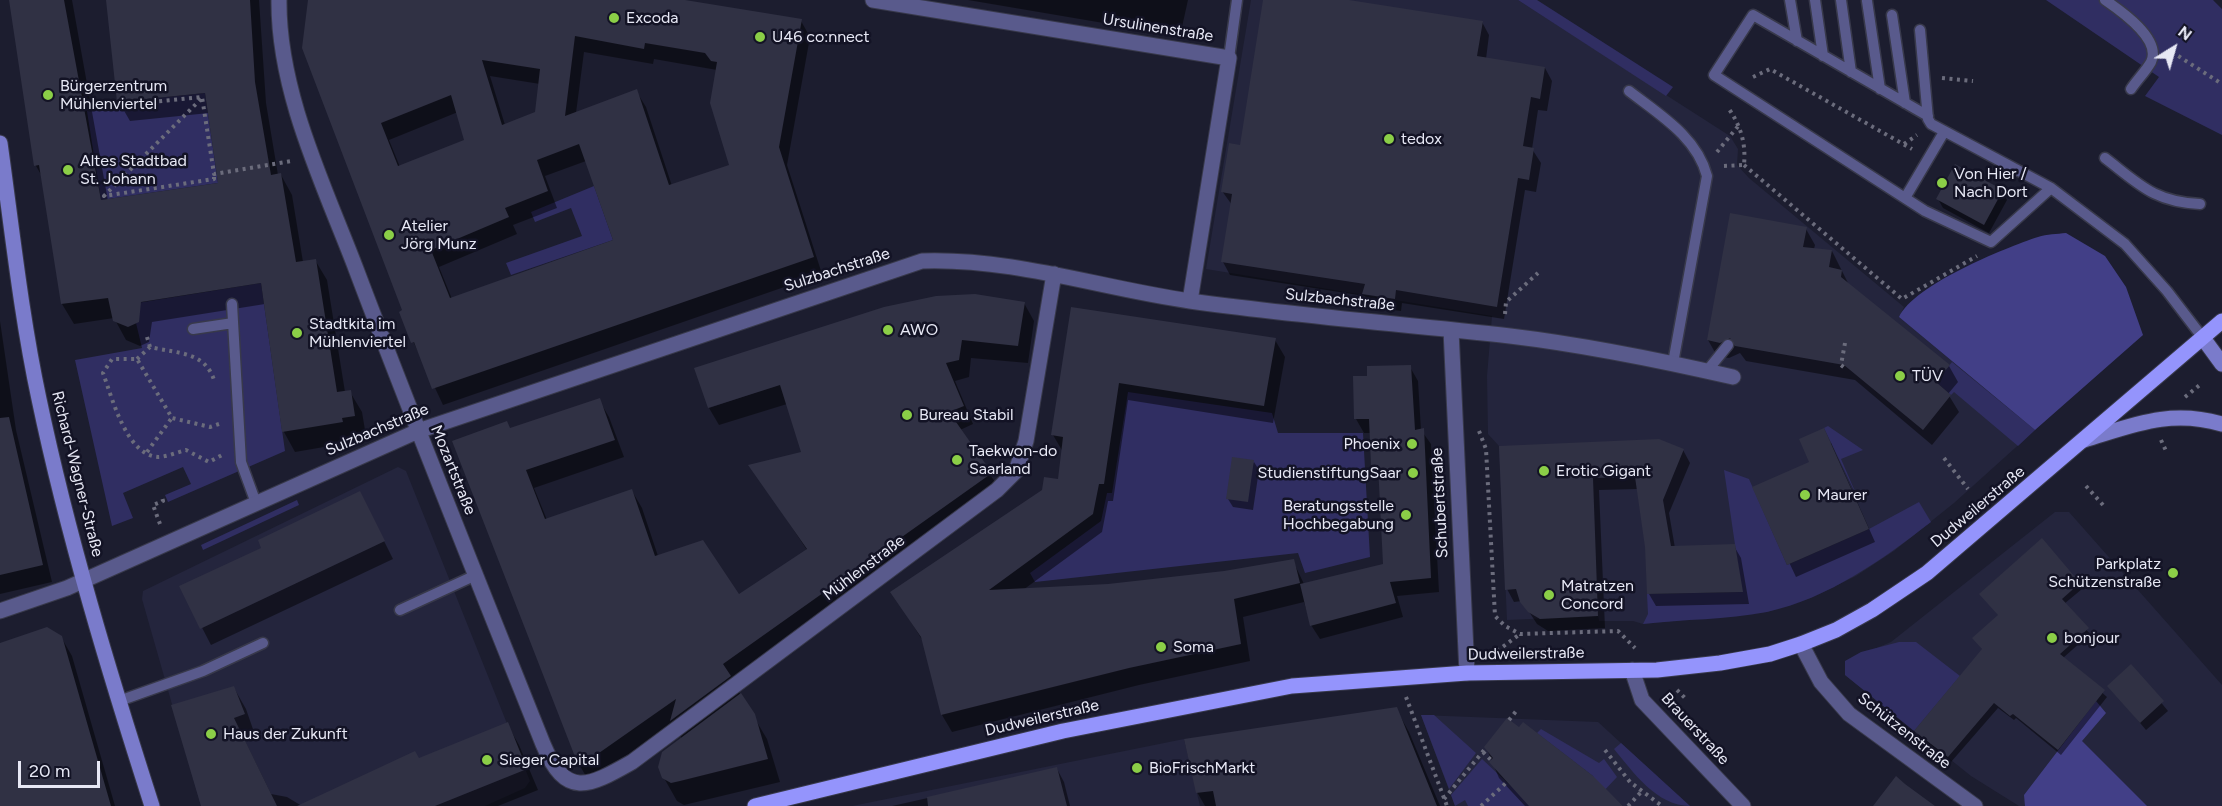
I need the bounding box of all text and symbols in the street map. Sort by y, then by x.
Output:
place label: Excoda [626,8,678,28]
street label: Ursulinenstraße [1101,10,1215,46]
marker: Excoda [607,11,621,25]
north arrow [2144,18,2204,78]
text: N [2174,22,2196,45]
place label: U46 co:nnect [772,27,870,47]
marker: U46 co:nnect [753,30,767,44]
place label: Bürgerzentrum Mühlenviertel [60,76,167,114]
marker: Bürgerzentrum Mühlenviertel [41,88,55,102]
place label: tedox [1401,129,1442,149]
marker: tedox [1382,132,1396,146]
place label: Altes Stadtbad St. Johann [80,151,187,189]
marker: Altes Stadtbad St. Johann [61,163,75,177]
place label: Von Hier / Nach Dort [1954,164,2028,202]
marker: Von Hier / Nach Dort [1935,176,1949,190]
place label: Atelier Jörg Munz [401,216,477,254]
marker: Atelier Jörg Munz [382,228,396,242]
street label: Sulzbachstraße [782,244,892,296]
street label: Sulzbachstraße [1284,285,1396,315]
place label: Stadtkita im Mühlenviertel [309,314,406,352]
place label: AWO [900,320,938,340]
marker: AWO [881,323,895,337]
marker: Stadtkita im Mühlenviertel [290,326,304,340]
place label: TÜV [1912,366,1943,386]
marker: TÜV [1893,369,1907,383]
street label: Richard-Wagner-Straße [47,389,107,559]
street label: Sulzbachstraße [323,400,431,460]
place label: Bureau Stabil [919,405,1013,425]
marker: Bureau Stabil [900,408,914,422]
street label: Mozartstraße [426,422,480,518]
place label: Phoenix [1344,434,1400,454]
marker: Phoenix [1405,437,1419,451]
place label: Taekwon-do Saarland [969,441,1057,479]
street label: Schubertstraße [1428,447,1452,559]
marker: Taekwon-do Saarland [950,453,964,467]
place label: Erotic Gigant [1556,461,1651,481]
street label: Dudweilerstraße [1927,462,2029,552]
place label: StudienstiftungSaar [1257,463,1401,483]
marker: Erotic Gigant [1537,464,1551,478]
marker: StudienstiftungSaar [1406,466,1420,480]
place label: Maurer [1817,485,1867,505]
marker: Maurer [1798,488,1812,502]
place label: Beratungsstelle Hochbegabung [1283,496,1394,534]
marker: Beratungsstelle Hochbegabung [1399,508,1413,522]
street label: Mühlenstraße [819,531,909,605]
place label: Parkplatz Schützenstraße [2048,554,2161,592]
marker: Parkplatz Schützenstraße [2166,566,2180,580]
place label: Matratzen Concord [1561,576,1634,614]
marker: Matratzen Concord [1542,588,1556,602]
place label: bonjour [2064,628,2120,648]
marker: bonjour [2045,631,2059,645]
place label: Soma [1173,637,1214,657]
marker: Soma [1154,640,1168,654]
street label: Dudweilerstraße [1468,643,1584,665]
street label: Brauerstraße [1657,689,1733,769]
street label: Schützenstraße [1854,689,1954,773]
street label: Dudweilerstraße [983,696,1101,740]
place label: Haus der Zukunft [223,724,348,744]
marker: Haus der Zukunft [204,727,218,741]
scale bar [21,749,104,787]
place label: Sieger Capital [499,750,599,770]
marker: Sieger Capital [480,753,494,767]
place label: BioFrischMarkt [1149,758,1255,778]
text: 20 m [29,760,70,782]
marker: BioFrischMarkt [1130,761,1144,775]

